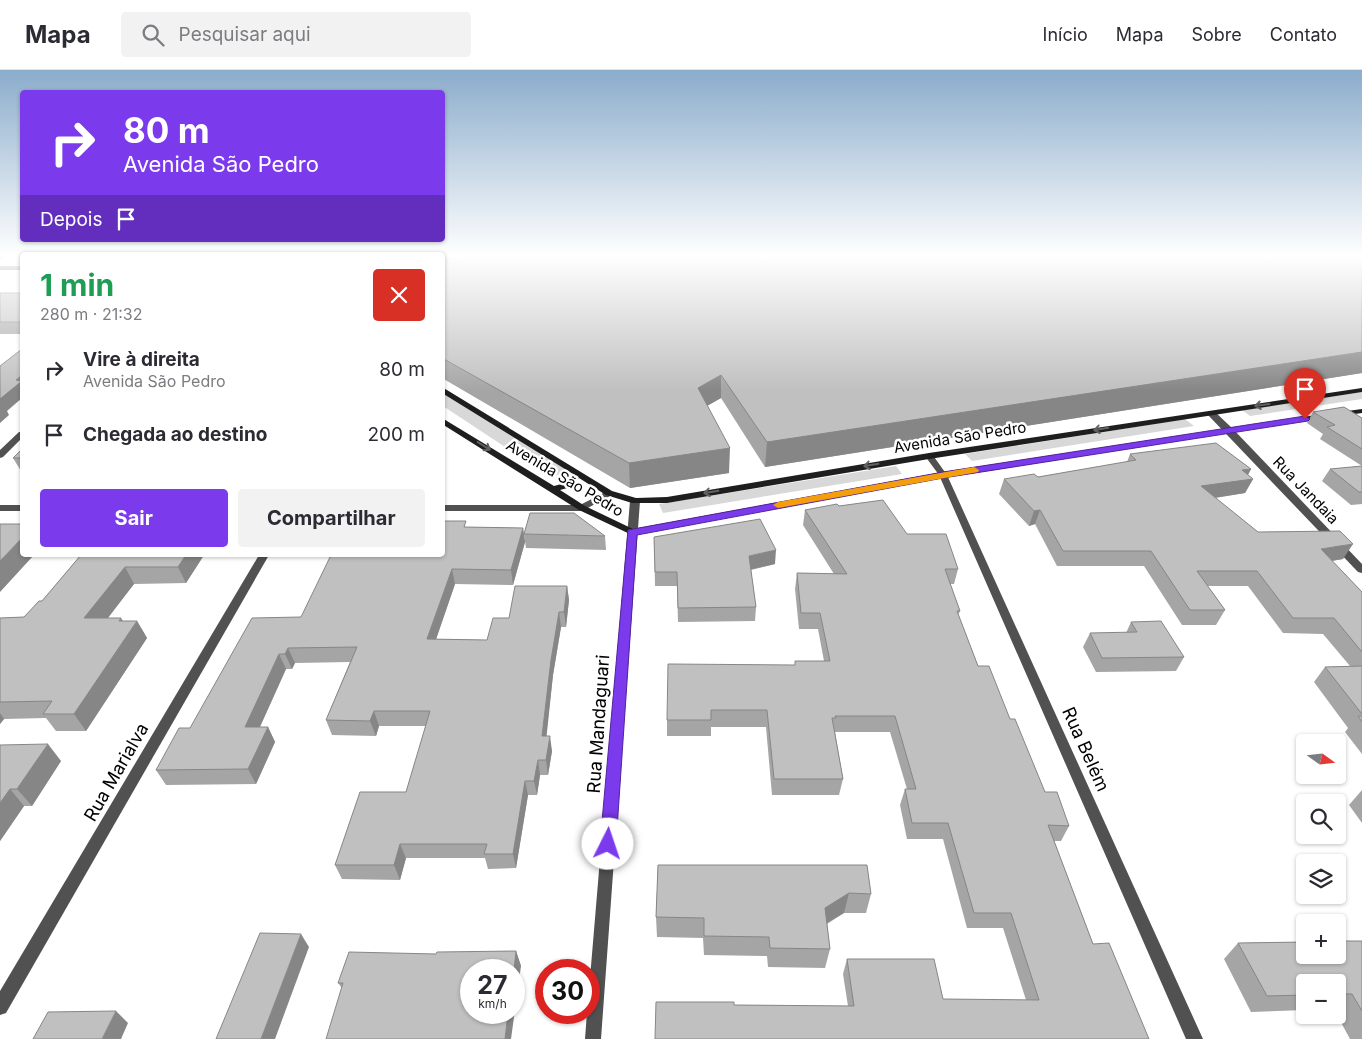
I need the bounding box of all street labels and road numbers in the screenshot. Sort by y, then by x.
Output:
street label: Avenida São Pedro [893,417,1027,457]
street label: Avenida São Pedro [503,435,627,521]
street label: Rua Jandaia [1269,452,1343,528]
street label: Rua Mandaguari [583,654,613,794]
street label: Rua Belém [1058,703,1114,795]
street label: Rua Marialva [79,719,153,825]

